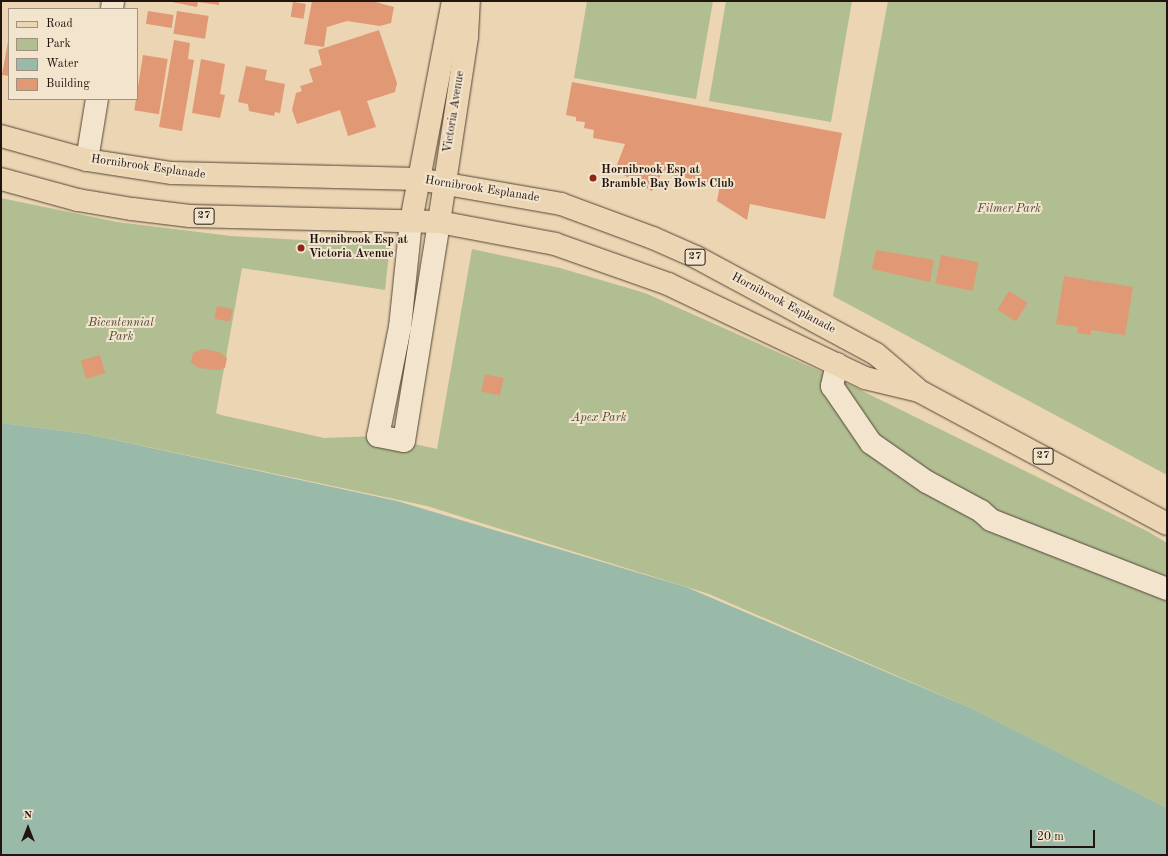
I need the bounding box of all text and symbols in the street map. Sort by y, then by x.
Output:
legend [8,8,138,100]
text: Road [46,18,73,30]
text: Park [46,38,71,50]
text: Water [46,58,78,70]
street label: Victoria Avenue [441,70,469,154]
text: Building [46,78,90,90]
street label: Hornibrook Esplanade [90,153,206,183]
place label: Hornibrook Esp at Bramble Bay Bowls Club [601,164,734,192]
marker: Hornibrook Esp at Bramble Bay Bowls Club [588,173,598,183]
street label: Hornibrook Esplanade [424,174,540,206]
park label: Filmer Park [977,203,1041,217]
road number: 27 [193,207,215,225]
place label: Hornibrook Esp at Victoria Avenue [309,234,408,262]
marker: Hornibrook Esp at Victoria Avenue [296,243,306,253]
road number: 27 [684,248,706,266]
street label: Hornibrook Esplanade [729,270,837,338]
park label: Bicentennial Park [88,317,154,345]
park label: Apex Park [571,412,627,426]
road number: 27 [1032,447,1054,465]
north arrow [8,808,48,848]
text: N [24,810,32,821]
scale bar [1032,822,1097,848]
text: 20 m [1037,831,1064,843]

